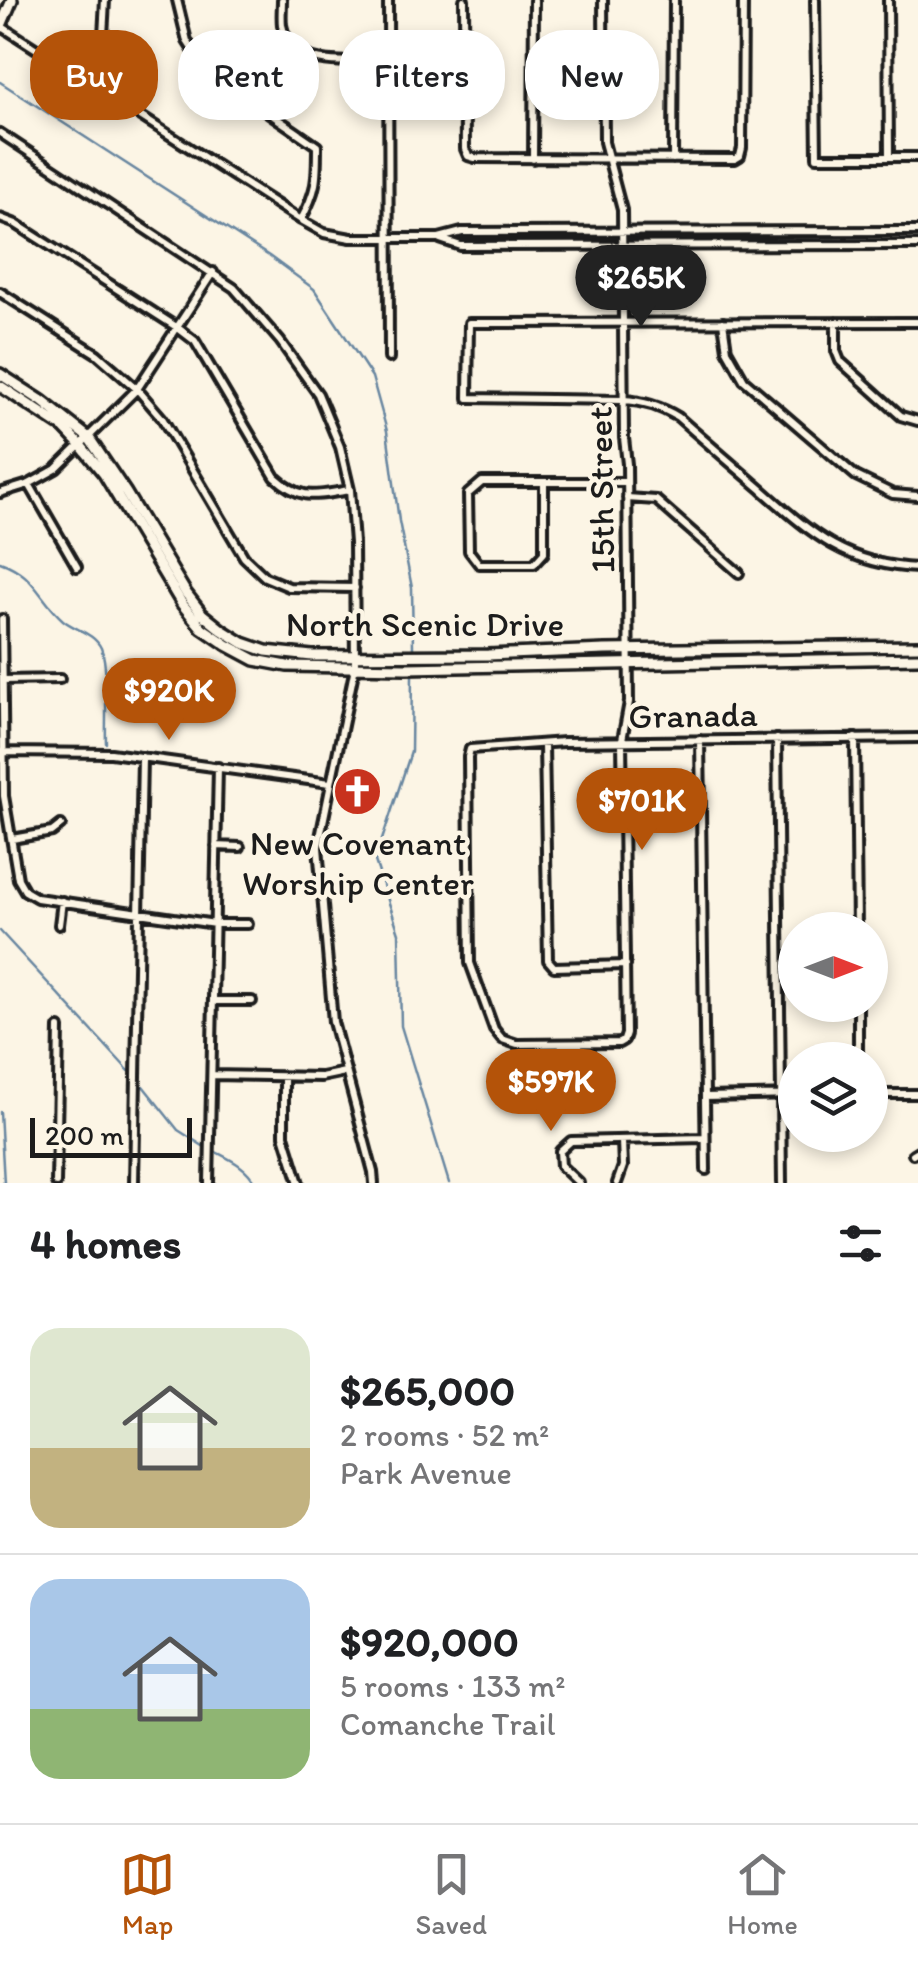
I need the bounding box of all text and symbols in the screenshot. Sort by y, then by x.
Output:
chip: Buy [30,30,158,120]
chip: Rent [178,30,319,120]
chip: Filters [339,30,505,120]
chip: New [525,30,659,120]
pin: $265K [571,245,711,330]
text: $265K [597,258,685,296]
street label: 15th Street [579,406,623,574]
street label: North Scenic Drive [286,603,564,645]
pin: $920K [99,658,239,743]
text: $920K [124,671,214,709]
street label: Granada [628,693,758,737]
church icon: New Covenant Worship Center [332,765,384,817]
pin: $701K [572,768,712,853]
text: $701K [598,781,686,819]
place label: New Covenant Worship Center [242,822,474,904]
north arrow [778,912,888,1022]
map controls [778,912,888,1152]
button: layers [778,1042,888,1152]
pin: $597K [481,1049,621,1134]
text: $597K [508,1062,594,1100]
scale bar [30,1113,192,1158]
text: 200 m [45,1118,124,1152]
icon: filters [833,1216,888,1271]
text: 4 homes [30,1218,181,1269]
text: $265,000 [340,1365,515,1416]
icon: home [110,1368,230,1488]
text: 2 rooms · 52 m² [340,1416,549,1454]
text: Park Avenue [340,1454,512,1492]
text: $920,000 [340,1616,519,1667]
icon: home [110,1619,230,1739]
text: 5 rooms · 133 m² [340,1667,565,1705]
text: Comanche Trail [340,1705,555,1743]
tab: Map [120,1847,175,1941]
tab: Saved [415,1847,487,1941]
tab: Home [727,1847,798,1941]

